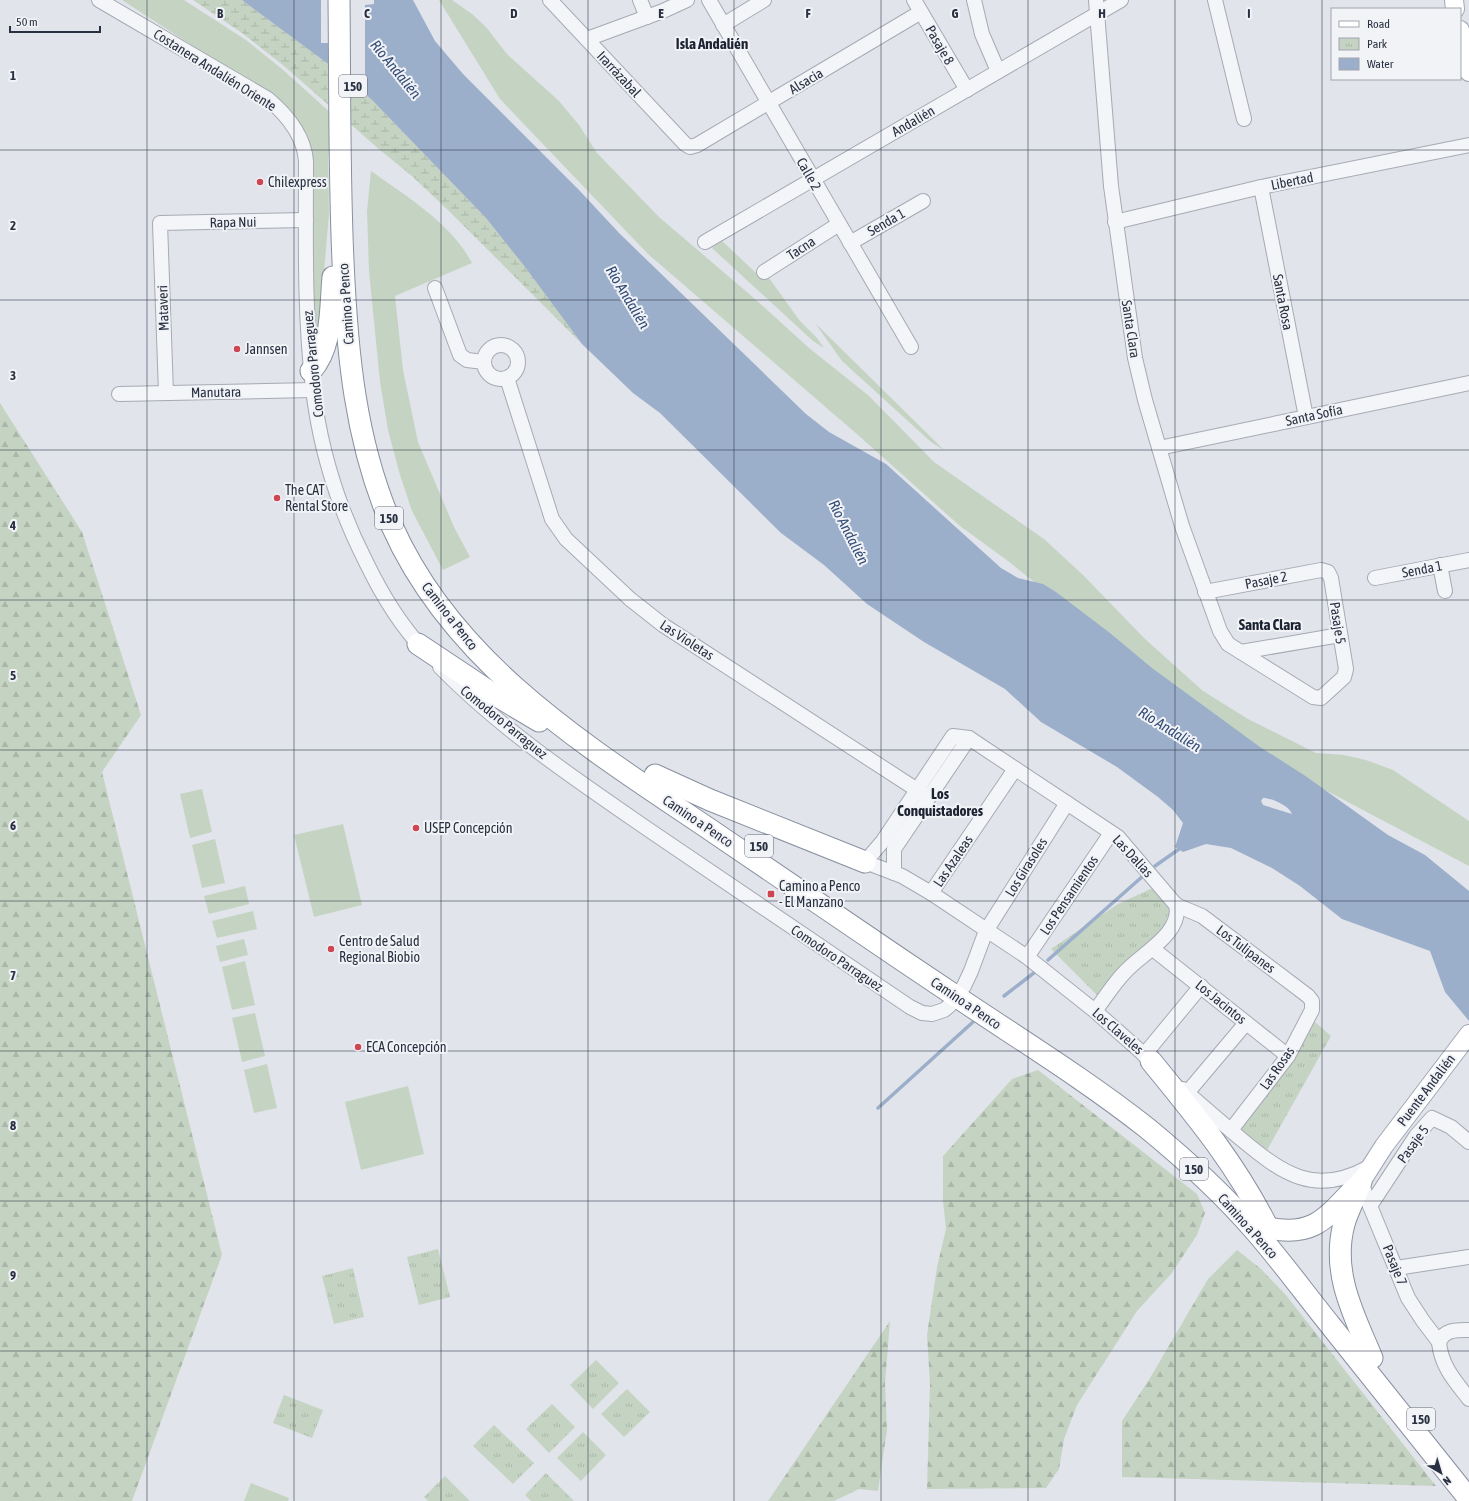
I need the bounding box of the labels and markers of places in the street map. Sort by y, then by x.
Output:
place label: Chilexpress [268,174,327,190]
marker: Chilexpress [255,177,265,187]
place label: Jannsen [245,341,288,357]
marker: Jannsen [232,344,242,354]
place label: The CAT Rental Store [285,482,348,514]
marker: The CAT Rental Store [272,493,282,503]
place label: USEP Concepción [424,820,513,836]
marker: USEP Concepción [411,823,421,833]
place label: Camino a Penco - El Manzano [779,878,860,910]
marker: Camino a Penco - El Manzano [766,889,776,899]
place label: Centro de Salud Regional Biobio [339,933,420,965]
marker: Centro de Salud Regional Biobio [326,944,336,954]
place label: ECA Concepción [366,1039,447,1055]
marker: ECA Concepción [353,1042,363,1052]

